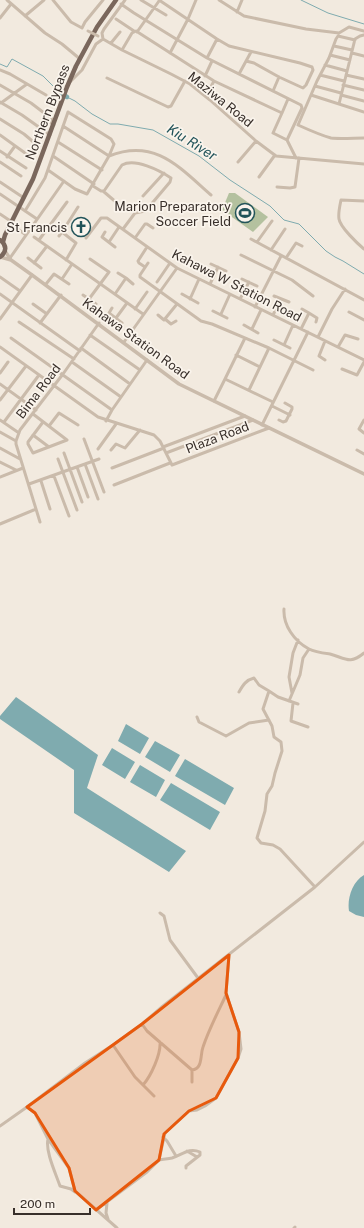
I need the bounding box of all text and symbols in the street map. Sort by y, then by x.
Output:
street label: Northern Bypass [22,62,73,162]
street label: Maziwa Road [185,69,256,130]
water label: Kiu River [164,120,221,164]
place label: Marion Preparatory Soccer Field [114,199,231,229]
sports icon: Marion Preparatory Soccer Field [234,202,256,224]
church icon: St Francis [70,216,92,238]
place label: St Francis [6,220,67,235]
street label: Kahawa W Station Road [169,246,304,325]
street label: Kahawa Station Road [79,295,192,382]
street label: Bima Road [13,361,64,422]
street label: Plaza Road [183,419,251,456]
scale bar [14,1190,90,1216]
text: 200 m [20,1197,55,1211]

